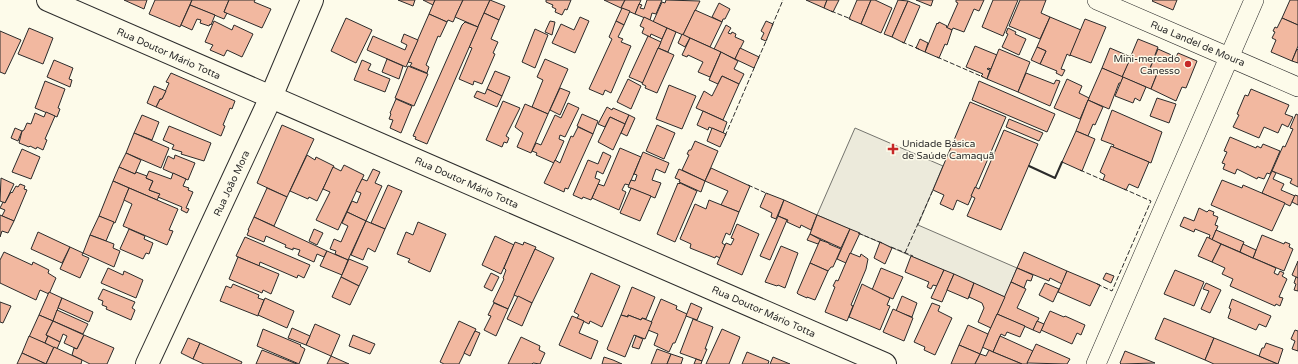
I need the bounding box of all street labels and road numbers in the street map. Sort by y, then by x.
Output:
street label: Rua Landel de Moura [1148,19,1247,69]
street label: Rua Doutor Mário Totta [115,26,222,82]
street label: Rua João Mora [211,148,252,218]
street label: Rua Doutor Mário Totta [413,155,520,211]
street label: Rua Doutor Mário Totta [710,284,817,340]

